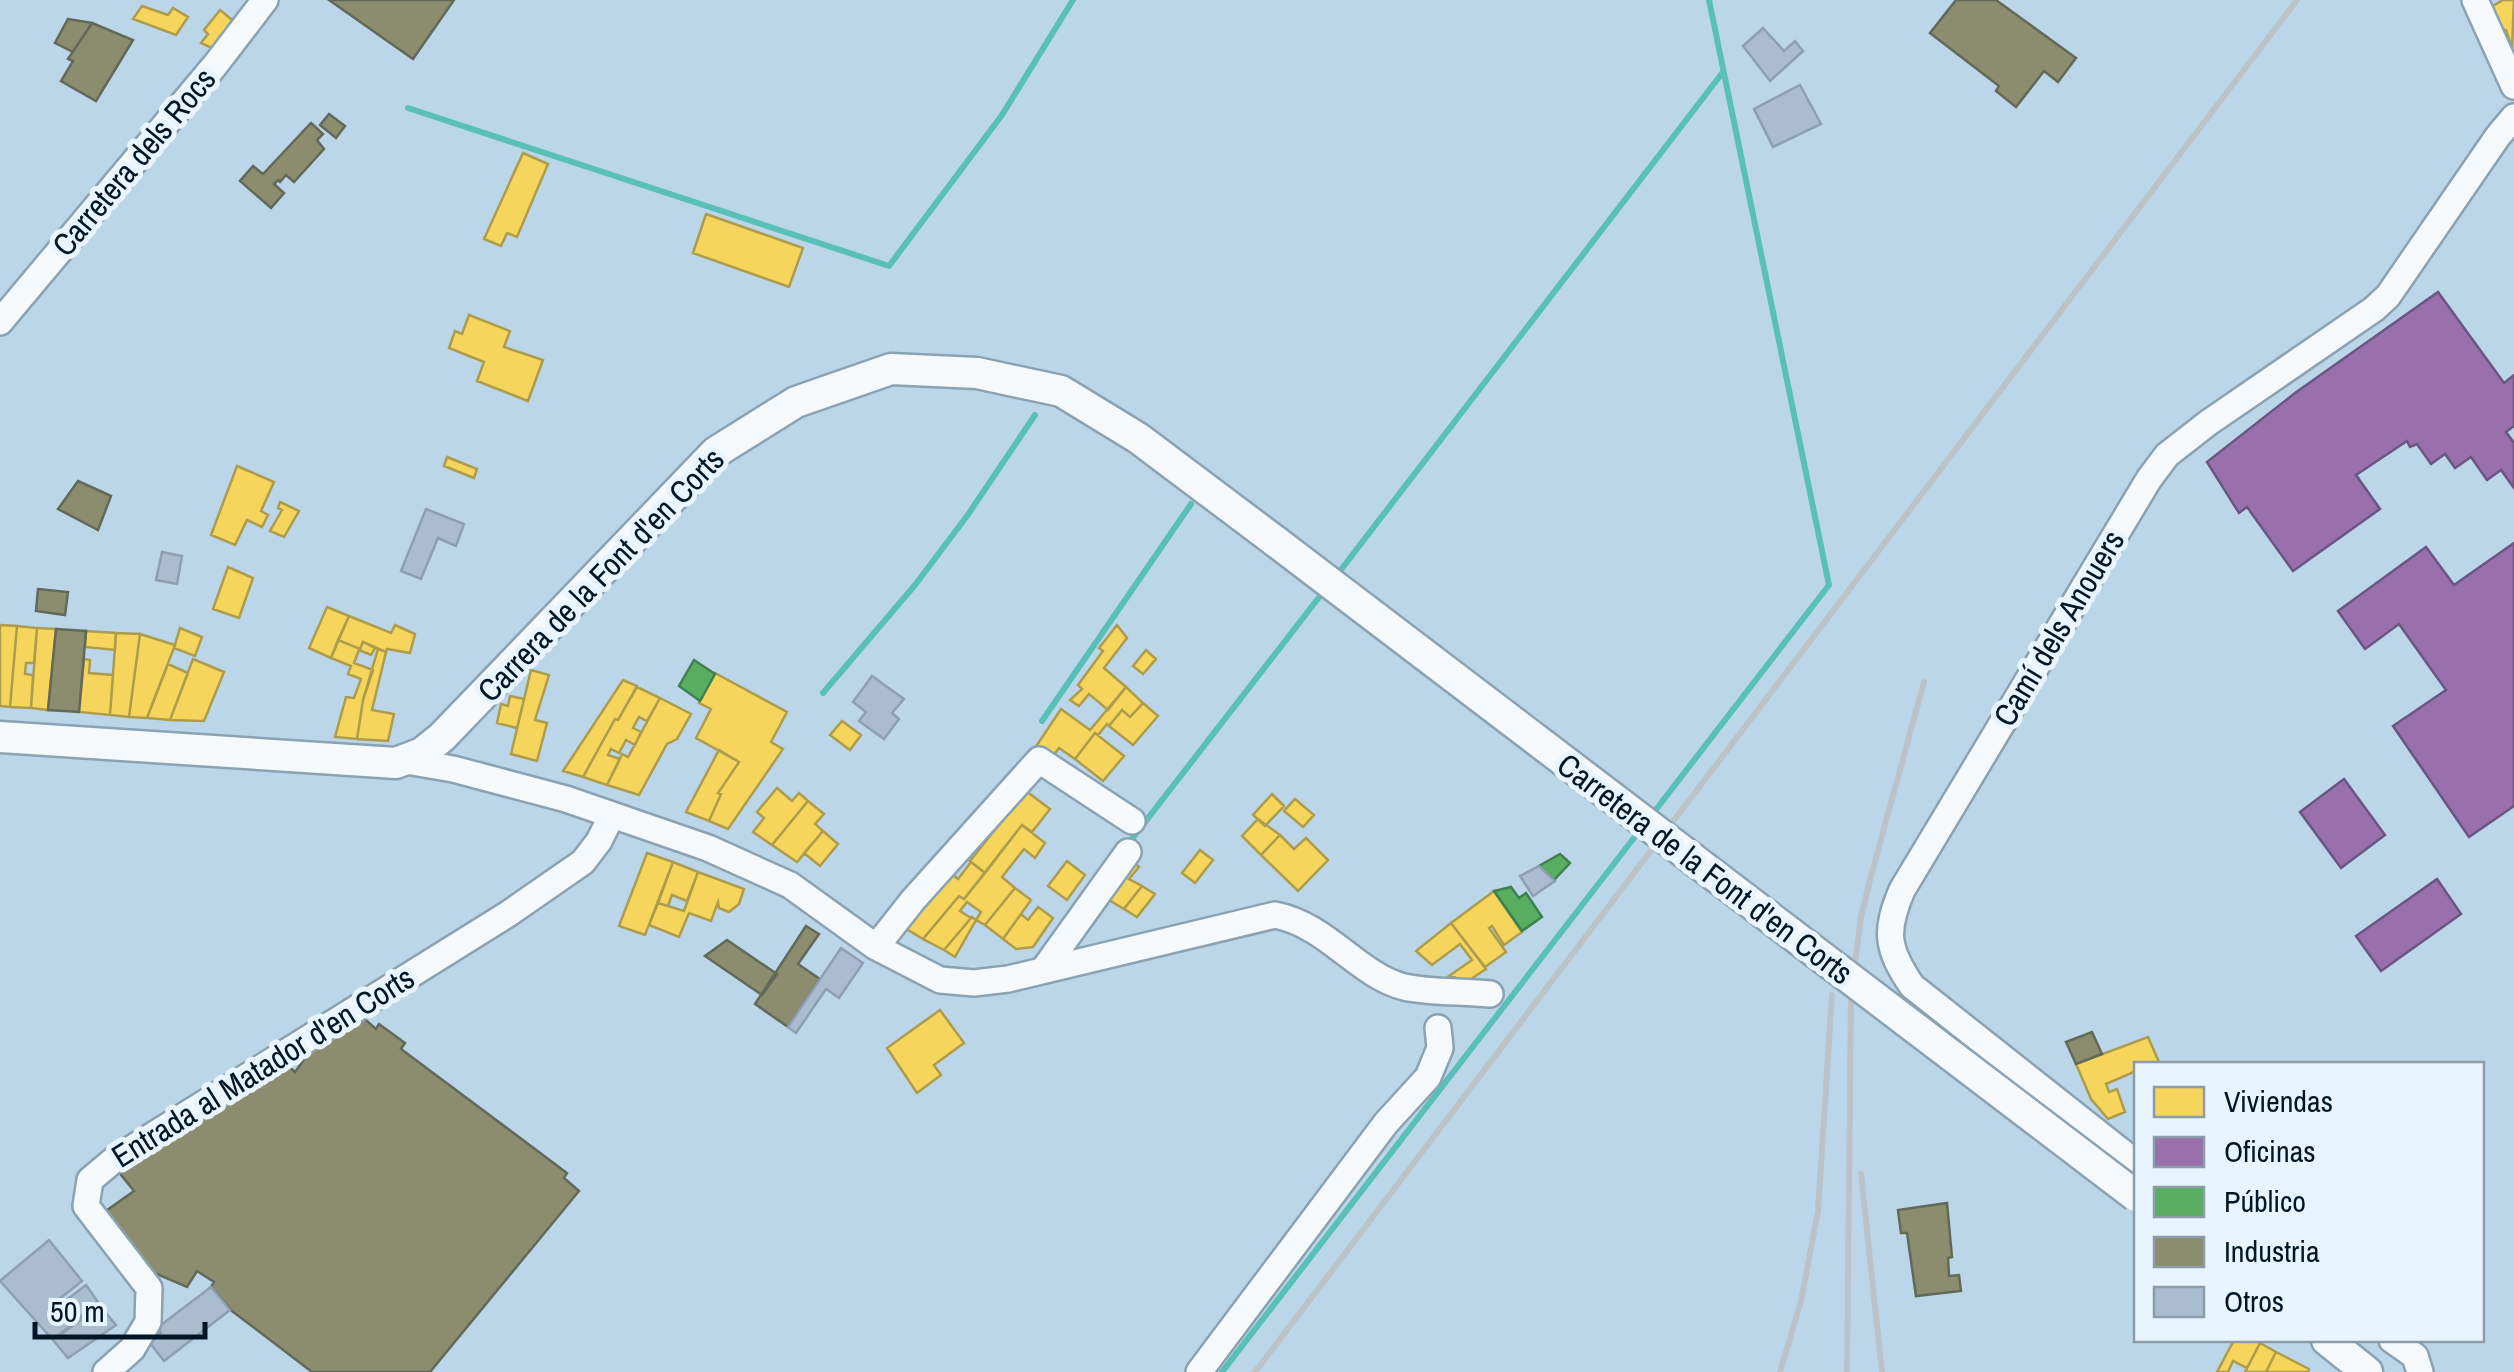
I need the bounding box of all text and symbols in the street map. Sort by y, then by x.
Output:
street label: Carretera dels Rocs [42,58,225,265]
street label: Carrera de la Font d'en Corts [468,438,733,711]
street label: Camí dels Anouers [1983,522,2134,734]
street label: Carretera de la Font d'en Corts [1549,743,1862,994]
street label: Entrada al Matador d'en Corts [103,956,422,1177]
legend [2134,1062,2484,1342]
text: Viviendas [2224,1081,2333,1121]
text: Oficinas [2224,1131,2316,1171]
text: Público [2224,1181,2306,1221]
text: Industria [2224,1231,2320,1271]
scale bar [35,1277,205,1339]
text: Otros [2224,1281,2284,1321]
text: 50 m [50,1291,105,1331]

